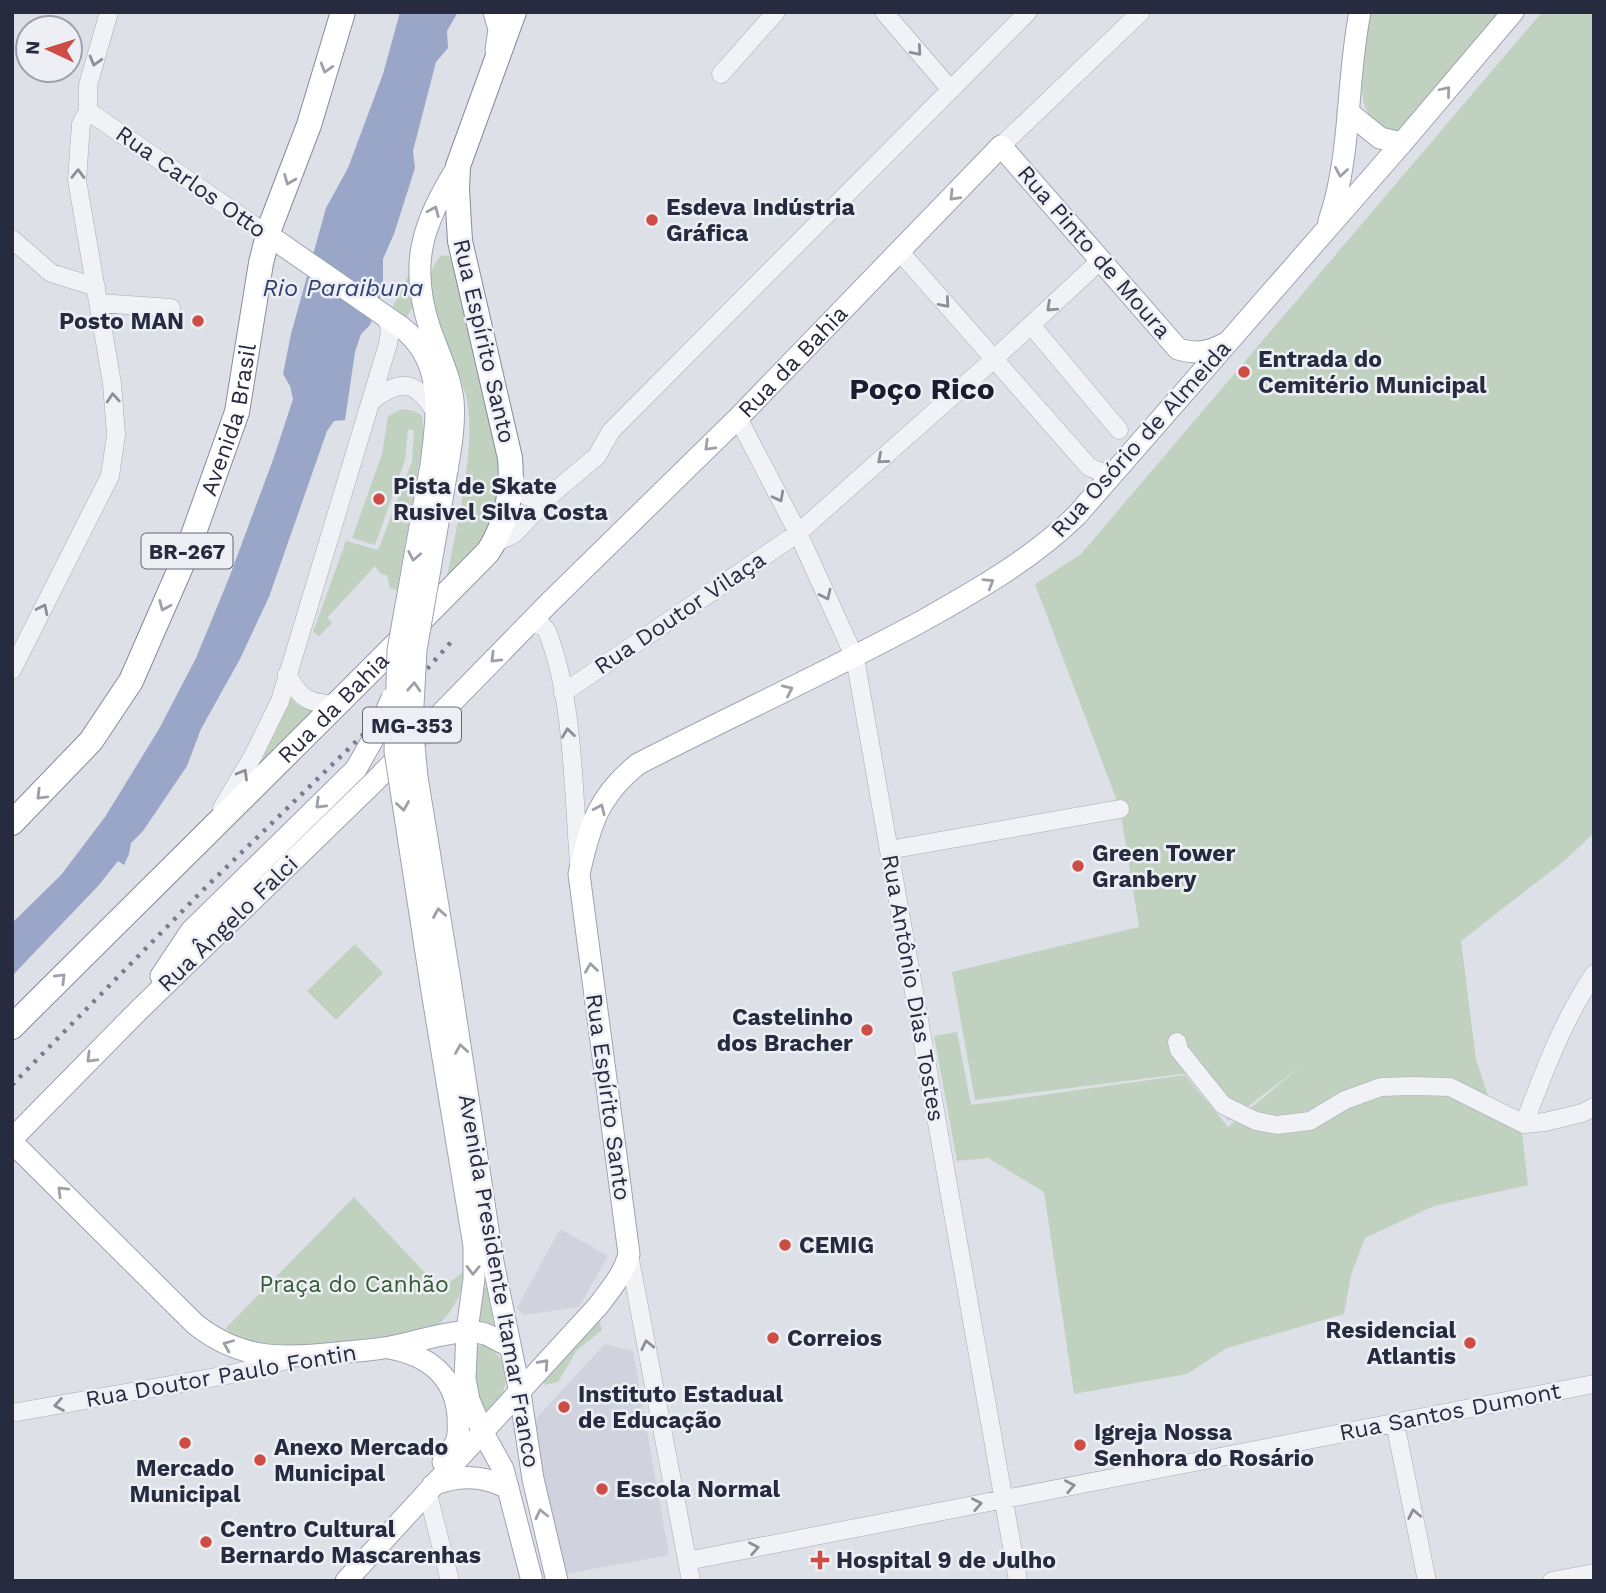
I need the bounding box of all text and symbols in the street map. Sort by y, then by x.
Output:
north arrow [14,14,84,84]
text: N [21,40,45,56]
one-way arrow [909,43,921,56]
one-way arrow [88,55,103,67]
one-way arrow [319,62,334,74]
one-way arrow [1438,86,1450,99]
street label: Rua Carlos Otto [111,120,271,244]
street label: Rua Pinto de Moura [1012,160,1176,344]
one-way arrow [1334,166,1349,178]
one-way arrow [70,168,86,178]
one-way arrow [283,173,297,185]
one-way arrow [949,187,962,200]
place label: Esdeva Indústria Gráfica [666,194,855,247]
one-way arrow [426,206,440,218]
marker: Esdeva Indústria Gráfica [644,212,660,228]
street label: Rua Espírito Santo [447,236,521,446]
water label: Rio Paraibuna [263,274,424,302]
one-way arrow [937,295,949,308]
one-way arrow [1046,298,1059,311]
street label: Rua da Bahia [732,300,853,423]
place label: Posto MAN [59,308,184,335]
marker: Posto MAN [190,313,206,329]
street label: Rua Osório de Almeida [1046,335,1236,543]
street label: Avenida Brasil [195,341,261,499]
place label: Entrada do Cemitério Municipal [1258,346,1487,399]
marker: Entrada do Cemitério Municipal [1236,364,1252,380]
district label: Poço Rico [849,371,995,406]
one-way arrow [106,392,121,403]
one-way arrow [705,438,718,451]
one-way arrow [877,451,890,463]
place label: Pista de Skate Rusivel Silva Costa [393,473,609,526]
one-way arrow [771,490,784,503]
marker: Pista de Skate Rusivel Silva Costa [371,491,387,507]
road number: BR-267 [142,534,232,568]
street label: Rua Doutor Vilaça [589,546,771,680]
one-way arrow [408,550,423,562]
one-way arrow [981,578,994,591]
one-way arrow [818,588,832,600]
one-way arrow [158,599,172,611]
one-way arrow [34,604,48,616]
street label: Rua da Bahia [272,647,394,769]
one-way arrow [491,649,504,662]
one-way arrow [406,682,421,693]
one-way arrow [781,684,793,698]
road number: MG-353 [363,708,461,742]
one-way arrow [560,727,575,739]
one-way arrow [235,768,248,781]
one-way arrow [36,786,49,799]
one-way arrow [315,796,328,809]
one-way arrow [395,800,410,812]
one-way arrow [591,804,605,816]
place label: Green Tower Granbery [1092,840,1236,893]
street label: Rua Ângelo Falci [152,850,304,998]
street label: Rua Antônio Dias Tostes [876,852,950,1124]
marker: Green Tower Granbery [1070,858,1086,874]
one-way arrow [432,907,447,919]
one-way arrow [583,962,598,974]
one-way arrow [52,974,65,987]
street label: Rua Espírito Santo [580,992,636,1202]
place label: Castelinho dos Bracher [717,1004,853,1057]
marker: Castelinho dos Bracher [859,1022,875,1038]
one-way arrow [453,1043,468,1055]
one-way arrow [86,1050,99,1063]
street label: Avenida Presidente Itamar Franco [453,1092,545,1470]
one-way arrow [57,1186,70,1199]
place label: CEMIG [799,1232,874,1259]
marker: CEMIG [777,1237,793,1253]
one-way arrow [466,1265,481,1276]
park label: Praça do Canhão [259,1271,449,1298]
place label: Residencial Atlantis [1325,1317,1456,1370]
place label: Correios [787,1325,882,1352]
marker: Correios [765,1330,781,1346]
marker: Residencial Atlantis [1462,1335,1478,1351]
street label: Rua Doutor Paulo Fontin [83,1339,359,1413]
one-way arrow [223,1339,235,1353]
one-way arrow [640,1339,655,1351]
one-way arrow [536,1359,549,1372]
street label: Rua Santos Dumont [1337,1377,1563,1447]
place label: Instituto Estadual de Educação [578,1381,783,1434]
one-way arrow [53,1397,65,1412]
marker: Instituto Estadual de Educação [556,1399,572,1415]
place label: Igreja Nossa Senhora do Rosário [1094,1419,1314,1472]
place label: Anexo Mercado Municipal [274,1434,448,1487]
marker: Mercado Municipal [177,1435,193,1451]
marker: Igreja Nossa Senhora do Rosário [1072,1437,1088,1453]
marker: Anexo Mercado Municipal [252,1452,268,1468]
place label: Mercado Municipal [130,1455,241,1508]
place label: Escola Normal [616,1476,781,1503]
one-way arrow [1064,1480,1076,1495]
marker: Escola Normal [594,1481,610,1497]
one-way arrow [971,1498,983,1513]
one-way arrow [535,1508,549,1520]
one-way arrow [1407,1508,1422,1520]
place label: Centro Cultural Bernardo Mascarenhas [220,1516,481,1569]
marker: Centro Cultural Bernardo Mascarenhas [198,1534,214,1550]
one-way arrow [748,1541,760,1556]
place label: Hospital 9 de Julho [836,1547,1056,1574]
marker: Hospital 9 de Julho [810,1550,830,1570]

